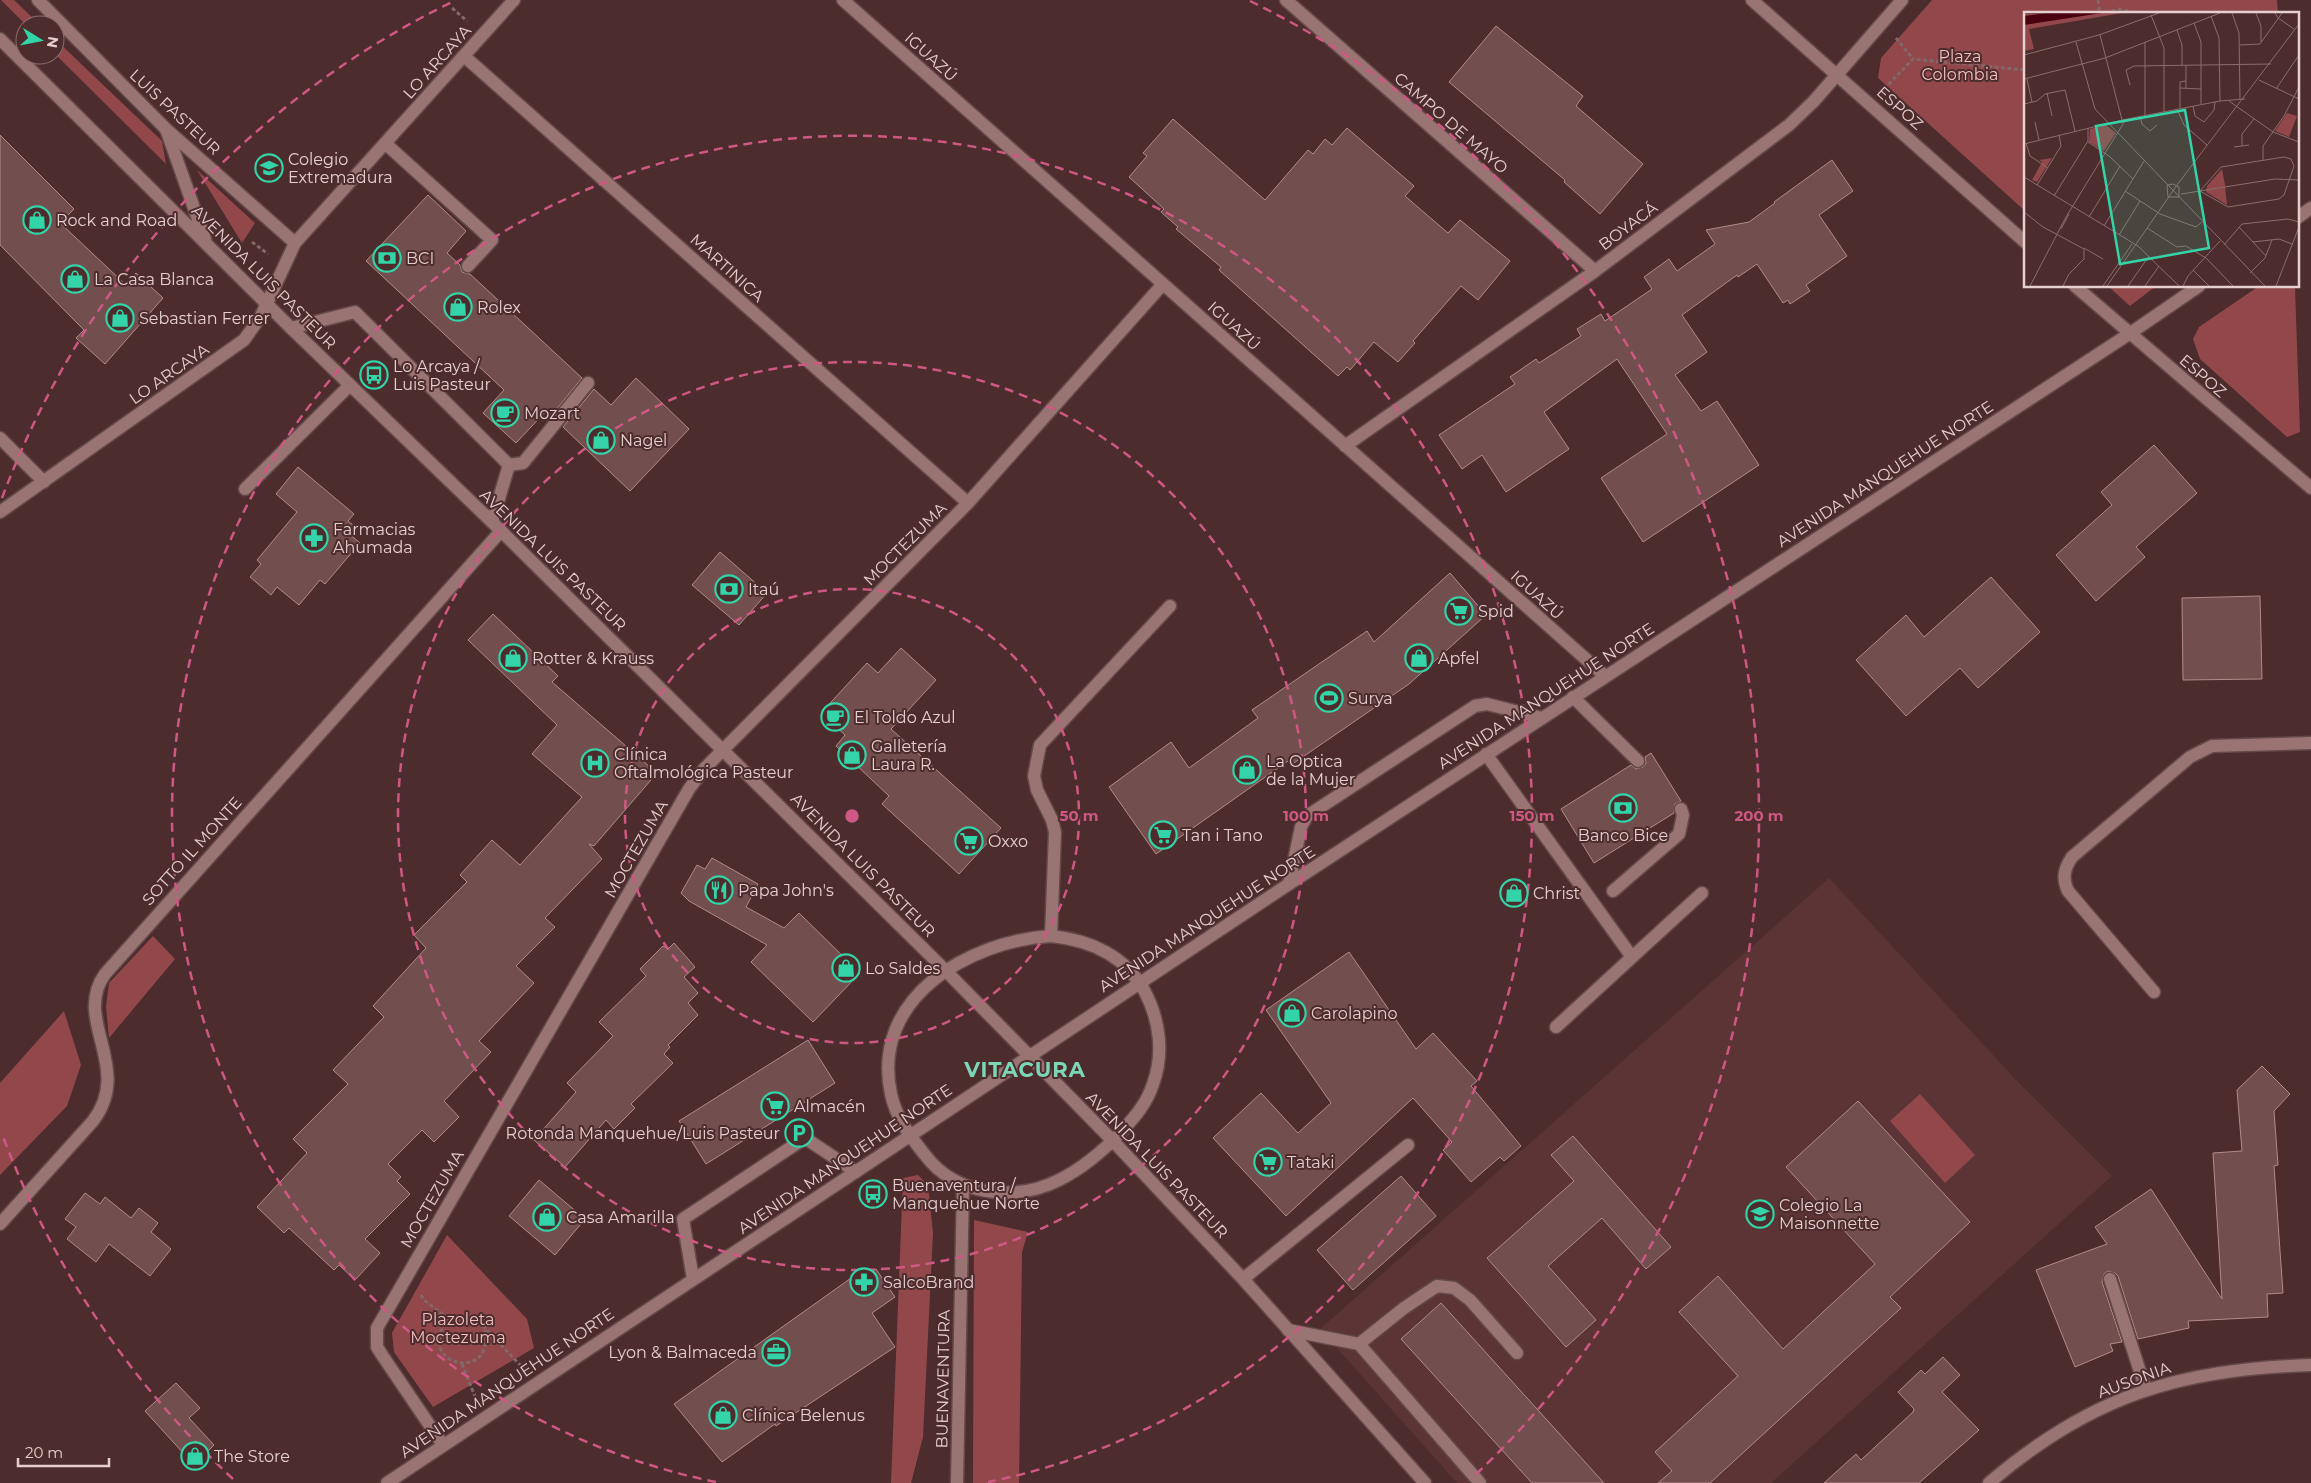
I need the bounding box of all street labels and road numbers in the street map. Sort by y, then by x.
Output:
street label: LO ARCAYA [399,21,475,103]
street label: IGUAZÚ [901,28,961,86]
street label: LUIS PASTEUR [126,65,224,159]
street label: CAMPO DE MAYO [1390,69,1512,177]
street label: ESPOZ [1873,82,1927,134]
street label: BOYACÁ [1595,198,1661,254]
street label: AVENIDA LUIS PASTEUR [188,201,340,353]
street label: MARTINICA [686,230,768,306]
street label: IGUAZÚ [1204,297,1264,355]
street label: LO ARCAYA [126,339,213,408]
street label: ESPOZ [2176,351,2230,401]
street label: AVENIDA MANQUEHUE NORTE [1773,397,1997,551]
street label: AVENIDA LUIS PASTEUR [476,485,630,635]
street label: MOCTEZUMA [860,498,951,589]
street label: IGUAZÚ [1507,566,1567,624]
street label: AVENIDA MANQUEHUE NORTE [1434,619,1658,773]
street label: AVENIDA LUIS PASTEUR [787,789,939,941]
street label: SOTTO IL MONTE [138,793,246,909]
street label: MOCTEZUMA [600,796,672,901]
street label: AVENIDA MANQUEHUE NORTE [1095,842,1319,996]
street label: AVENIDA MANQUEHUE NORTE [734,1080,956,1238]
street label: AVENIDA LUIS PASTEUR [1082,1088,1232,1242]
street label: MOCTEZUMA [396,1146,468,1251]
street label: AVENIDA MANQUEHUE NORTE [396,1304,618,1462]
street label: BUENAVENTURA [932,1309,954,1448]
street label: AUSONIA [2095,1358,2174,1402]

